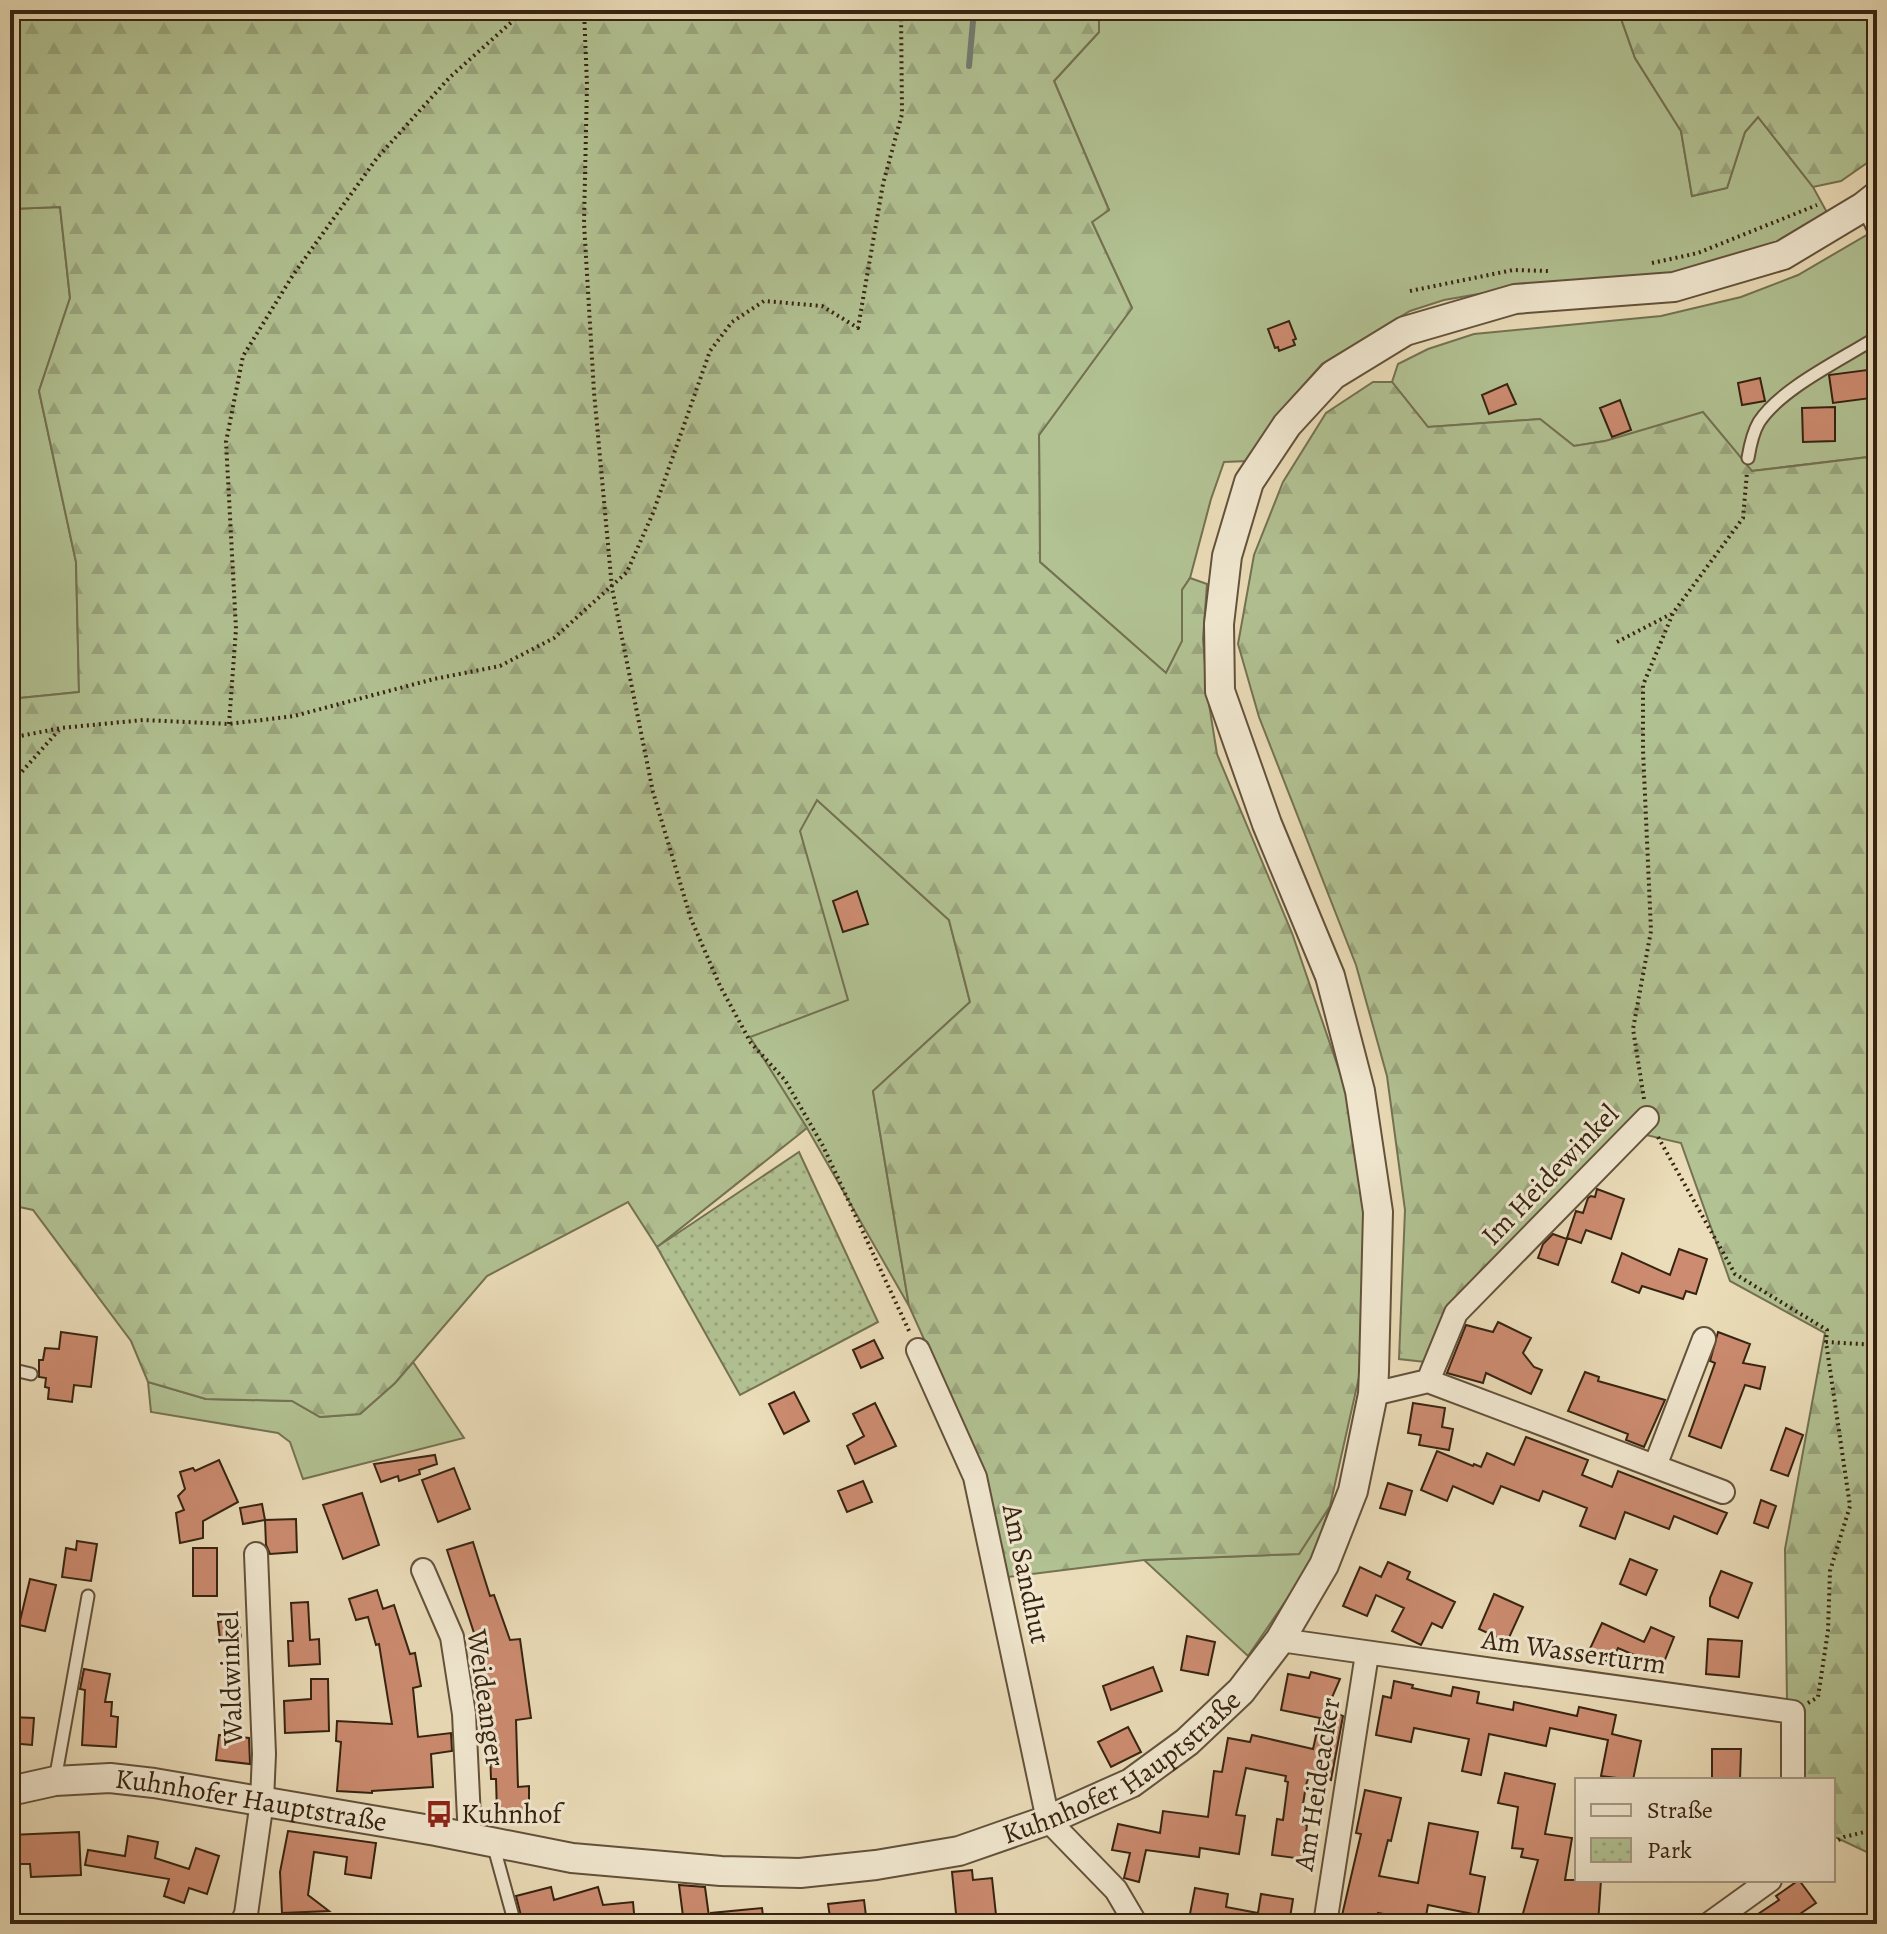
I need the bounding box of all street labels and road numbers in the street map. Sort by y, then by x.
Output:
street label: Im Heidewinkel [1473,1096,1627,1254]
street label: Am Sandhut [992,1500,1059,1647]
street label: Waldwinkel [210,1610,252,1747]
street label: Am Wasserturm [1478,1620,1669,1684]
street label: Weideanger [457,1626,514,1769]
street label: Kuhnhofer Hauptstraße [997,1682,1249,1853]
street label: Am Heideacker [1284,1694,1349,1874]
street label: Kuhnhofer Hauptstraße [113,1760,390,1841]

